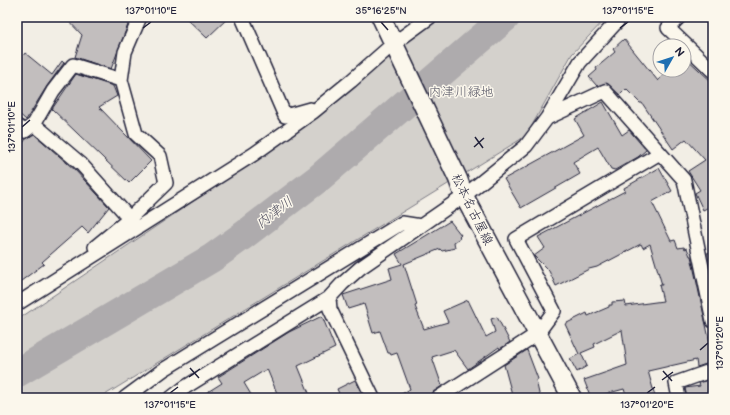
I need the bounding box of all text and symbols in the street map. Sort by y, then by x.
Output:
text: 137°01'10"E [125,5,177,17]
text: 35°16'25"N [355,5,407,17]
text: 137°01'15"E [602,5,654,17]
north arrow [652,38,692,78]
text: N [672,45,687,59]
park label: 内津川緑地 [428,84,494,100]
text: 137°01'10"E [6,101,18,153]
street label: 松本名古屋線 [448,171,497,249]
water label: 内津川 [252,193,296,232]
text: 137°01'20"E [714,316,726,370]
text: 137°01'15"E [144,399,196,411]
text: 137°01'20"E [620,399,674,411]

